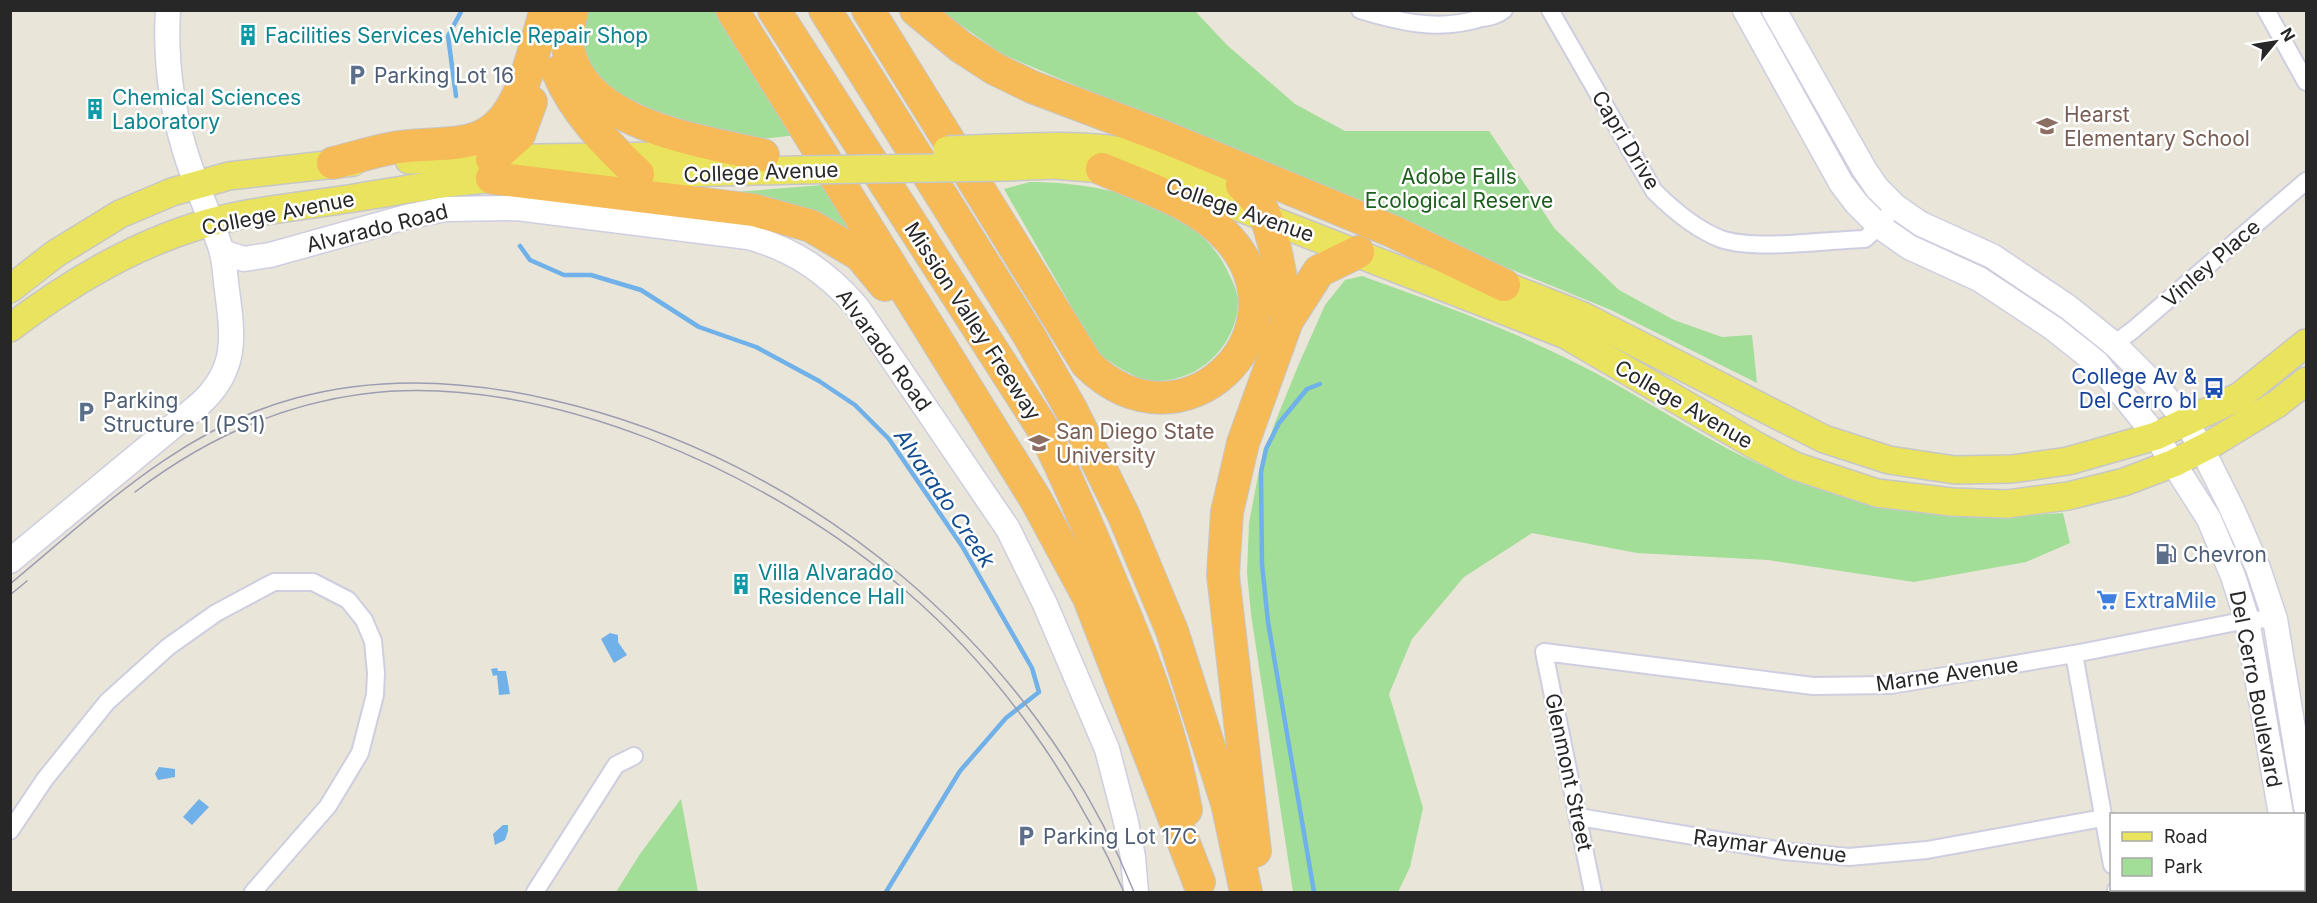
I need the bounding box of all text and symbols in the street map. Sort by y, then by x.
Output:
north arrow [2245,12,2305,72]
building icon: Facilities Services Vehicle Repair Shop [236,23,260,47]
place label: Facilities Services Vehicle Repair Shop [265,23,648,48]
text: N [2276,24,2300,45]
parking icon: Parking Lot 16 [345,63,369,87]
place label: Parking Lot 16 [374,63,514,88]
place label: Chemical Sciences Laboratory [112,85,301,134]
street label: Capri Drive [1587,86,1665,194]
building icon: Chemical Sciences Laboratory [83,97,107,121]
place label: Hearst Elementary School [2064,102,2250,151]
school or university icon: Hearst Elementary School [2035,114,2059,138]
street label: College Avenue [683,157,839,187]
park label: Adobe Falls Ecological Reserve [1365,164,1553,213]
street label: College Avenue [1163,173,1317,247]
street label: College Avenue [199,186,357,240]
street label: Alvarado Road [304,198,450,258]
street label: Vinley Place [2157,214,2265,312]
street label: Mission Valley Freeway [900,217,1047,425]
street label: Alvarado Road [831,284,937,416]
street label: College Avenue [1611,354,1757,454]
place label: College Av & Del Cerro bl [2071,364,2197,413]
bus stop icon: College Av & Del Cerro bl [2202,376,2226,400]
place label: Parking Structure 1 (PS1) [103,388,266,437]
parking icon: Parking Structure 1 (PS1) [74,400,98,424]
place label: San Diego State University [1056,419,1215,468]
water label: Alvarado Creek [888,423,1002,573]
school or university icon: San Diego State University [1027,431,1051,455]
fuel station icon: Chevron [2154,542,2178,566]
place label: Chevron [2183,542,2267,567]
place label: Villa Alvarado Residence Hall [758,560,905,609]
building icon: Villa Alvarado Residence Hall [729,572,753,596]
supermarket icon: ExtraMile [2095,588,2119,612]
place label: ExtraMile [2124,588,2216,613]
street label: Del Cerro Boulevard [2225,589,2287,789]
street label: Marne Avenue [1874,652,2020,696]
street label: Glenmont Street [1540,691,1598,853]
legend [2110,813,2305,891]
parking icon: Parking Lot 17C [1014,824,1038,848]
place label: Parking Lot 17C [1043,824,1197,849]
street label: Raymar Avenue [1692,824,1848,868]
text: Road [2164,826,2207,847]
text: Park [2164,856,2203,877]

